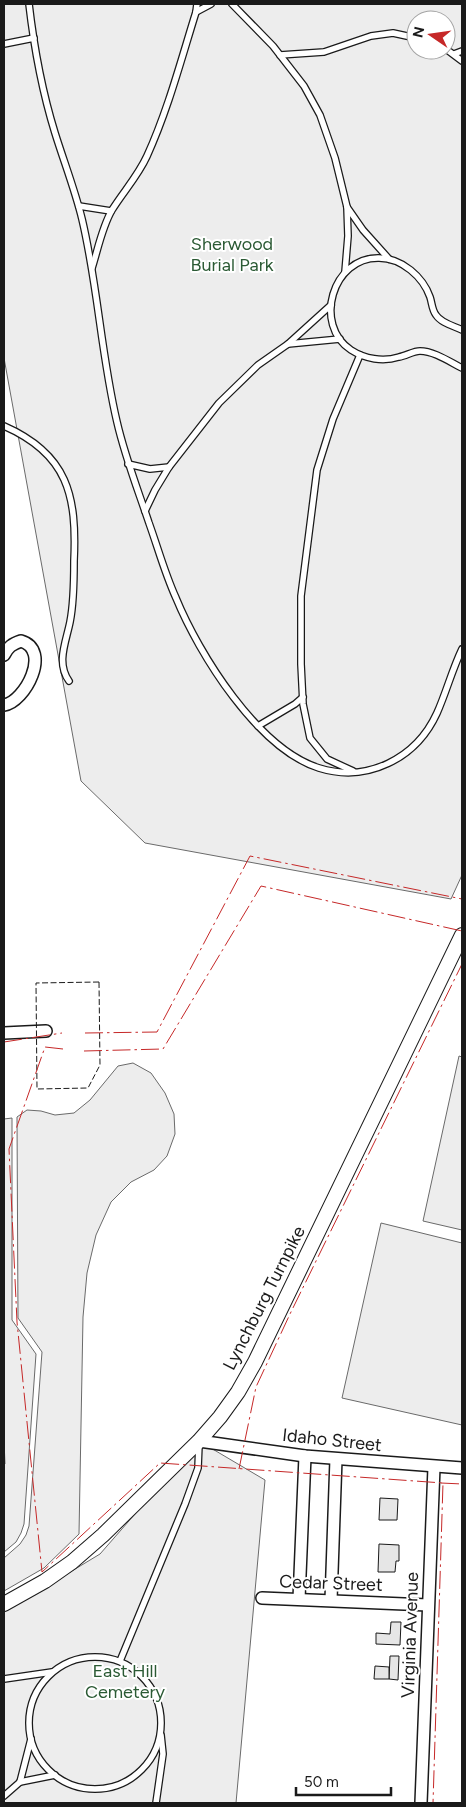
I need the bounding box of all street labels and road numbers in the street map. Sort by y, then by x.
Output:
street label: Lynchburg Turnpike [218,1222,310,1374]
street label: Idaho Street [281,1424,383,1456]
street label: Cedar Street [279,1570,383,1596]
street label: Virginia Avenue [397,1571,423,1698]

